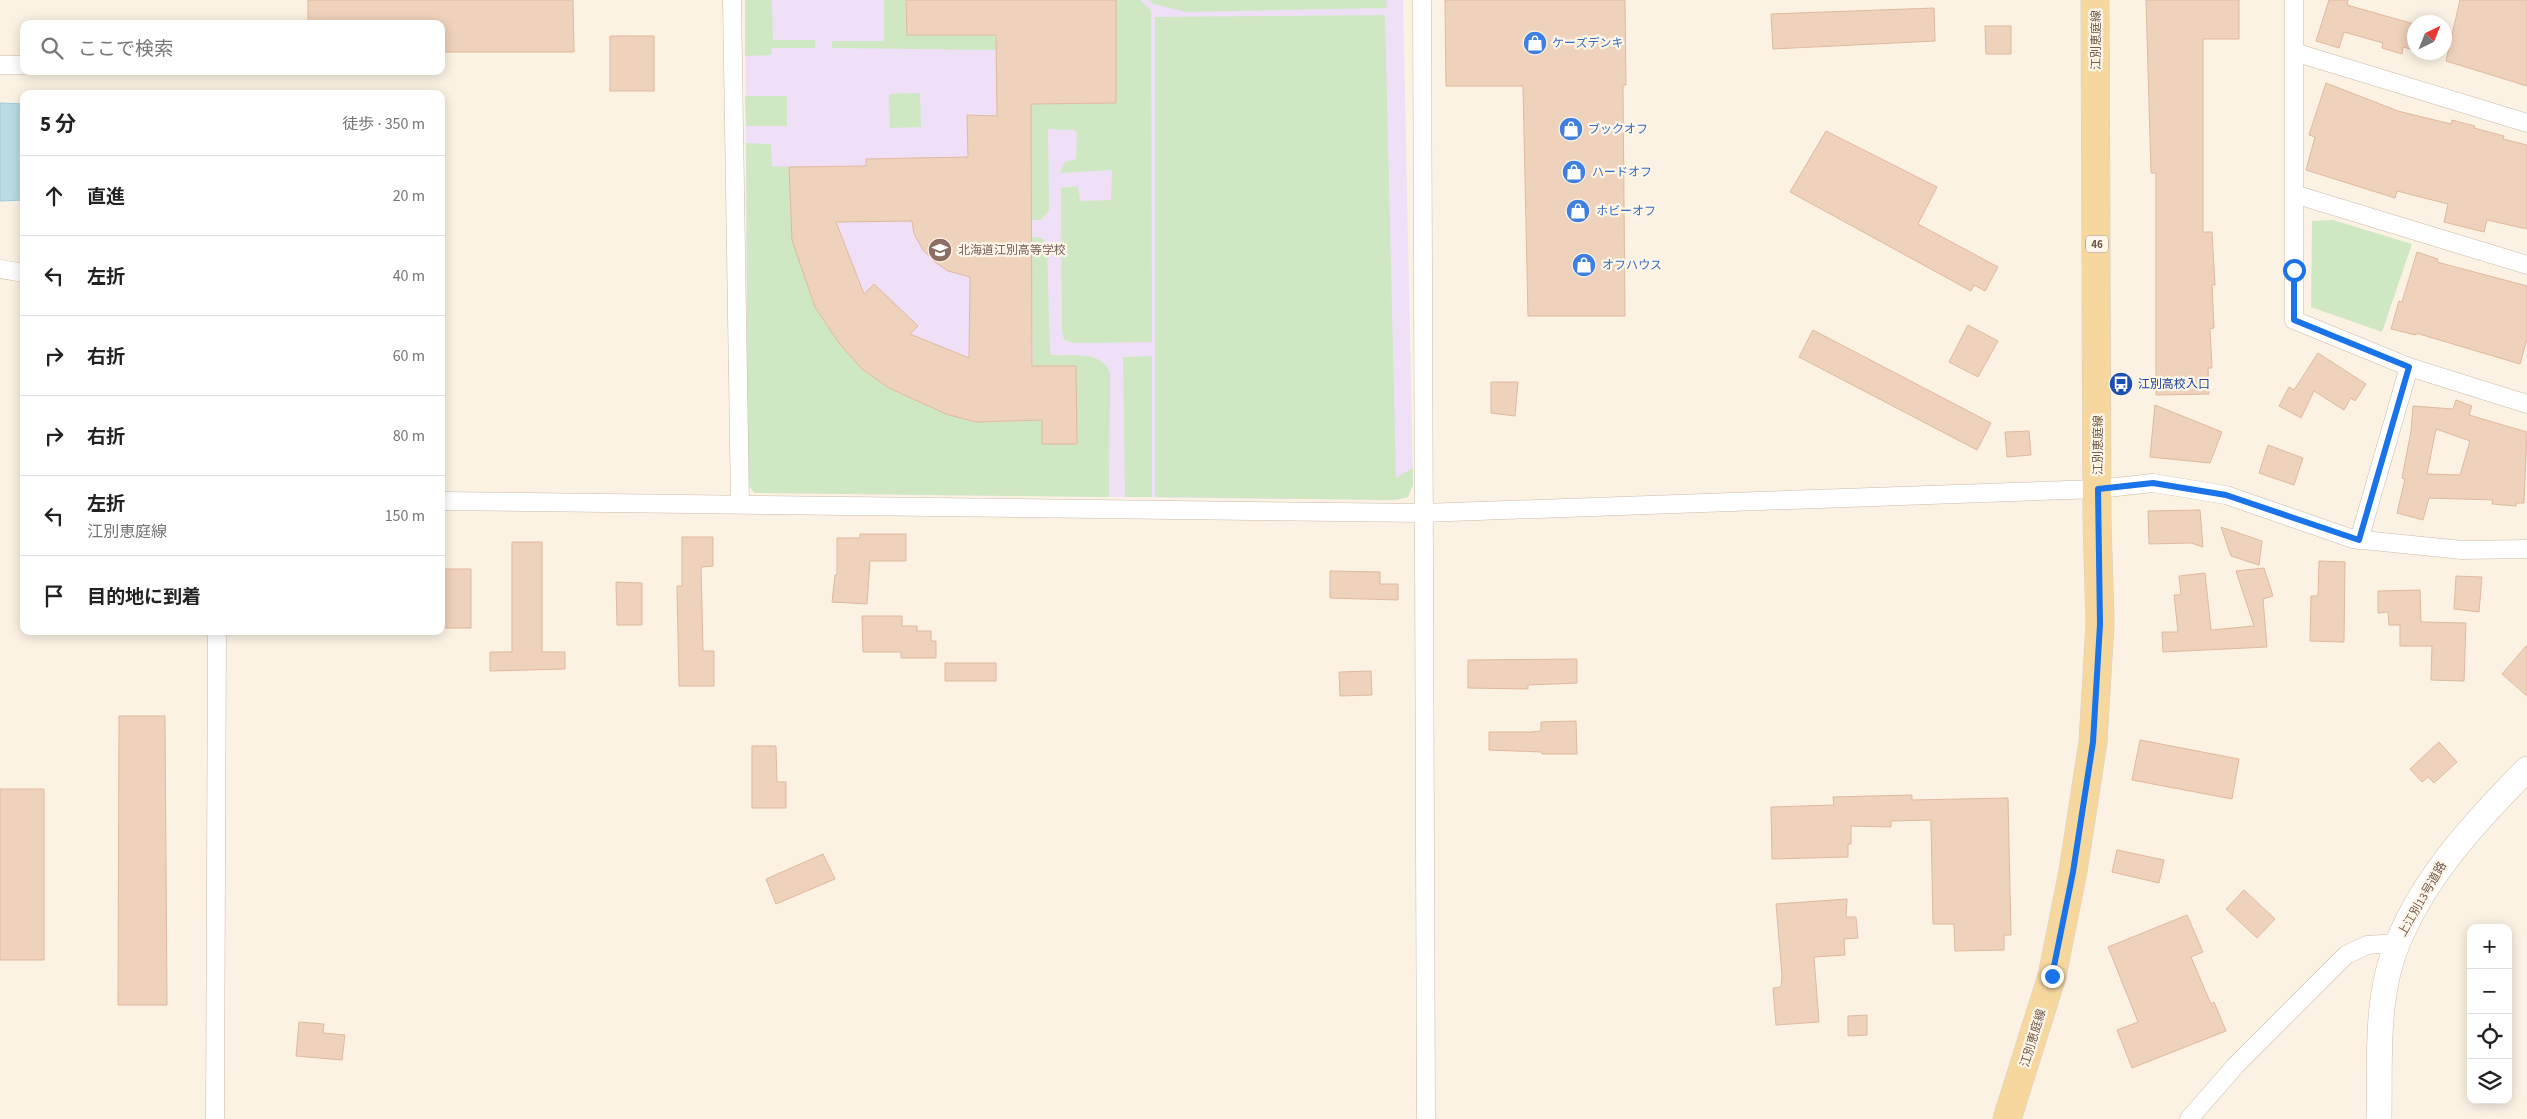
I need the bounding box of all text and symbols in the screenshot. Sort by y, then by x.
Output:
street label: 江別恵庭線 [2088,10,2105,70]
north arrow [2407,15,2452,60]
search box [20,20,445,75]
shop icon: ケーズデンキ [1522,30,1548,56]
icon: search [38,34,66,62]
place label: ケーズデンキ [1552,35,1623,52]
text: ここで検索 [78,36,173,63]
text: 5 分 [40,109,76,139]
text: 徒歩 · 350 m [342,113,425,135]
shop icon: ブックオフ [1558,116,1584,142]
place label: ブックオフ [1588,121,1648,138]
shop icon: ハードオフ [1561,159,1587,185]
place label: ハードオフ [1592,164,1652,181]
icon: ahead [40,182,68,210]
text: 直進 [87,184,125,211]
text: 20 m [393,185,425,207]
shop icon: ホビーオフ [1565,198,1591,224]
place label: ホビーオフ [1596,203,1656,220]
road number: 46 [2086,235,2108,252]
school or university icon: 北海道江別高等学校 [927,237,953,263]
place label: 北海道江別高等学校 [958,242,1066,259]
shop icon: オフハウス [1571,252,1597,278]
place label: オフハウス [1602,257,1662,274]
route start [2283,259,2306,282]
icon: left [40,262,68,290]
text: 左折 [87,264,125,291]
text: 40 m [393,265,425,287]
icon: right [40,342,68,370]
text: 右折 [87,344,125,371]
text: 60 m [393,345,425,367]
bus stop icon: 江別高校入口 [2108,371,2134,397]
place label: 江別高校入口 [2138,376,2210,393]
street label: 江別恵庭線 [2090,415,2107,475]
icon: right [40,422,68,450]
text: 右折 [87,424,125,451]
text: 80 m [393,425,425,447]
text: 左折 [87,491,125,518]
icon: left [40,502,68,530]
text: 150 m [385,505,425,527]
text: 江別恵庭線 [87,521,167,543]
icon: arrive [40,582,68,610]
text: 目的地に到着 [87,584,201,611]
street label: 上江別13号道路 [2394,859,2451,940]
map controls [2467,924,2512,1104]
button: + [2467,924,2512,969]
route end [2041,965,2064,988]
button: − [2467,969,2512,1014]
street label: 江別恵庭線 [2017,1007,2050,1069]
button: locate [2467,1014,2512,1059]
button: layers [2467,1059,2512,1104]

